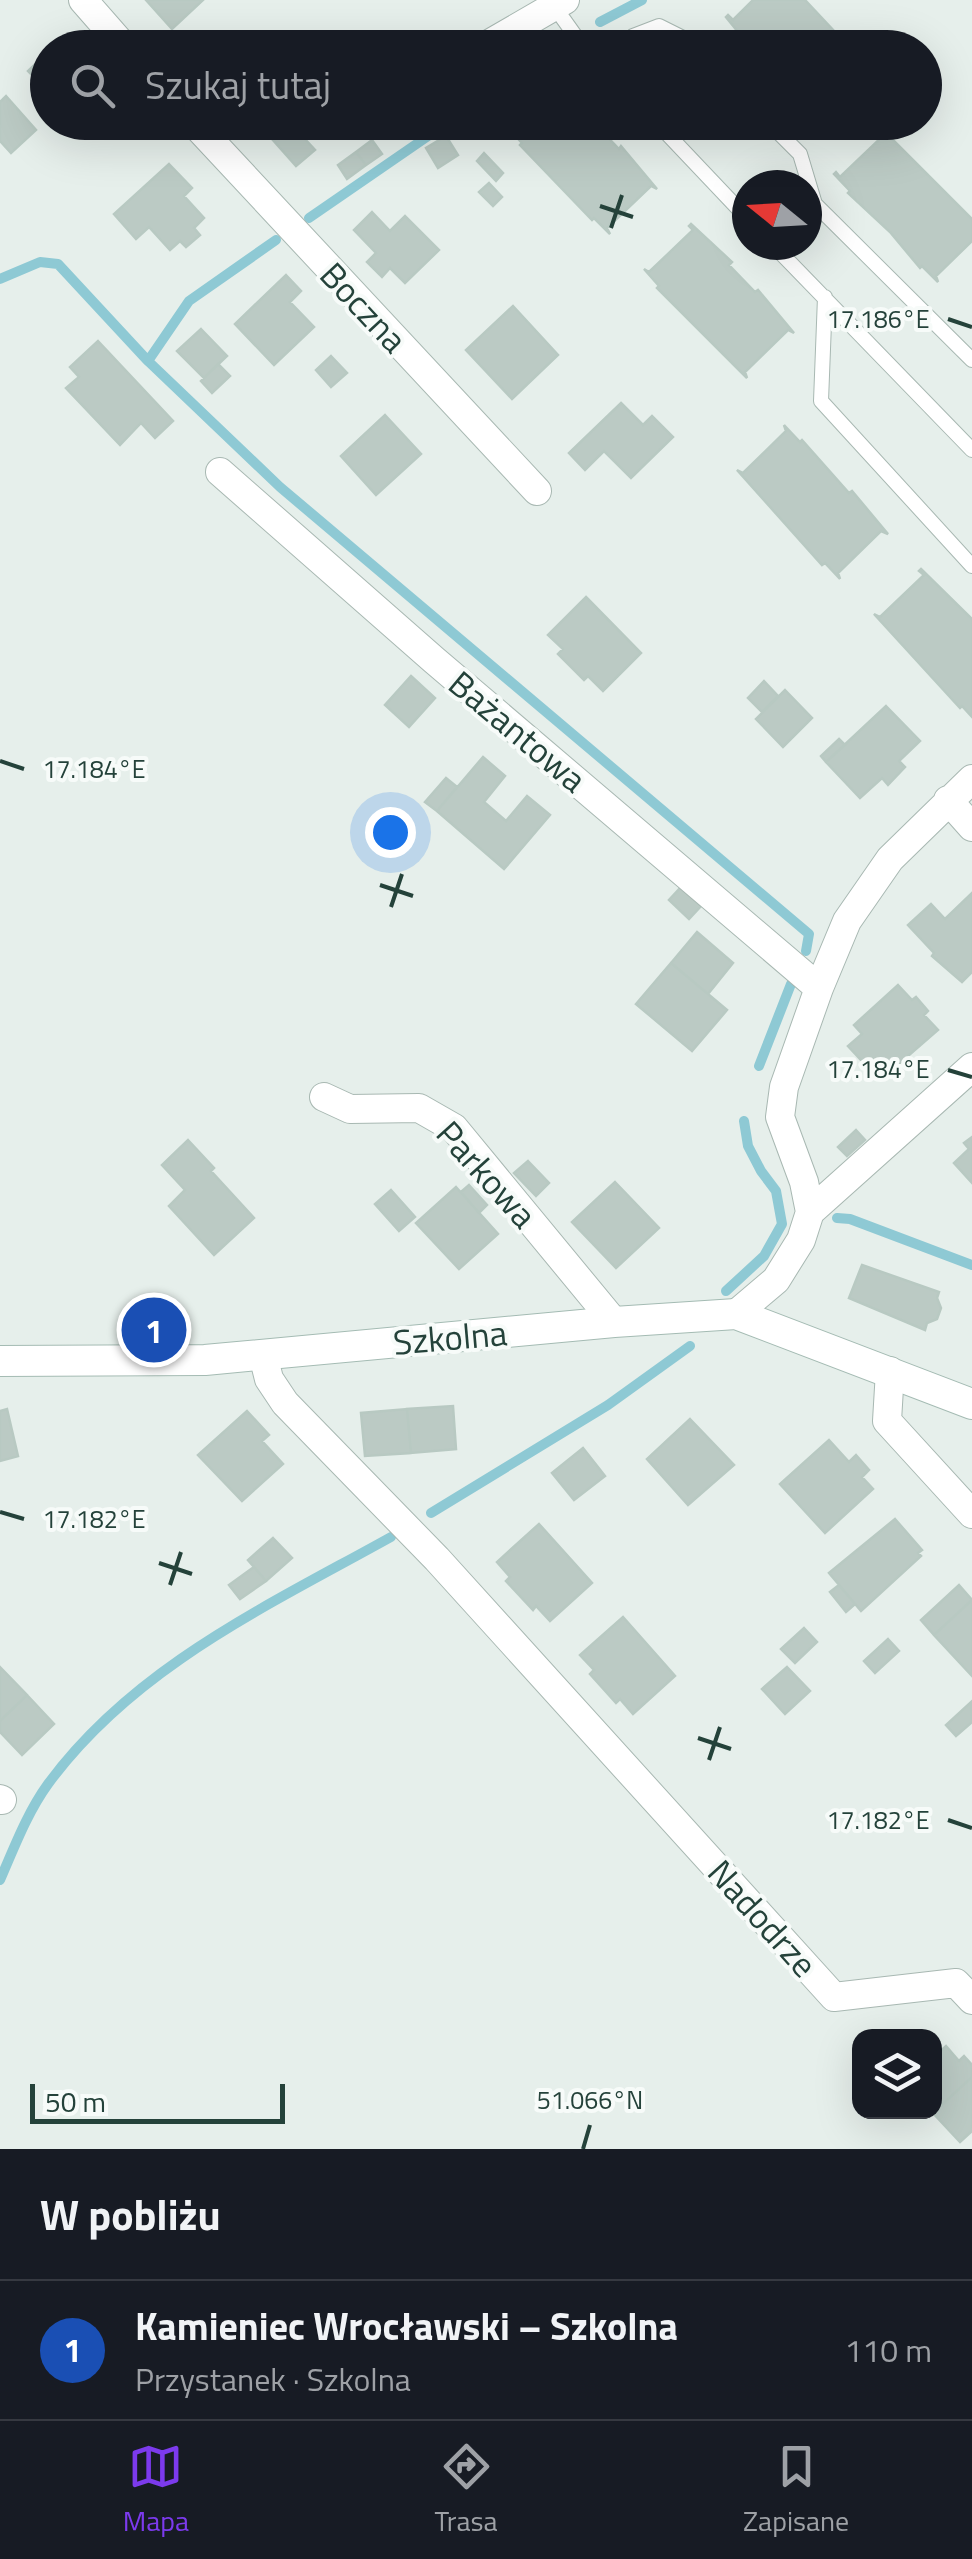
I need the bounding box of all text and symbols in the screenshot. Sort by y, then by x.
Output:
search box [30,30,942,140]
text: Szukaj tutaj [145,56,331,114]
icon: search [65,58,120,113]
north arrow [732,170,822,260]
street label: Boczna [308,249,420,365]
text: 17.186°E [826,300,930,338]
street label: Bażantowa [437,657,599,805]
text: 17.184°E [42,750,146,788]
your location [365,807,416,858]
text: 17.184°E [826,1050,930,1088]
street label: Parkowa [424,1108,550,1240]
pin: 1 [122,1292,186,1368]
street label: Szkolna [391,1305,509,1369]
text: 17.182°E [42,1500,146,1538]
text: 17.182°E [826,1801,930,1839]
street label: Nadodrze [695,1847,831,1989]
map controls [852,2029,942,2119]
button: layers [852,2029,942,2119]
scale bar [30,2079,285,2124]
text: 50 m [45,2080,106,2123]
text: 51.066°N [537,2081,643,2119]
text: W pobliżu [40,2182,221,2246]
text: Kamieniec Wrocławski – Szkolna [135,2297,678,2355]
text: 1 [64,2326,81,2374]
text: 110 m [844,2326,932,2374]
text: Przystanek · Szkolna [135,2355,411,2403]
tab: Mapa [123,2439,189,2542]
tab: Trasa [435,2439,498,2542]
tab: Zapisane [743,2439,849,2542]

